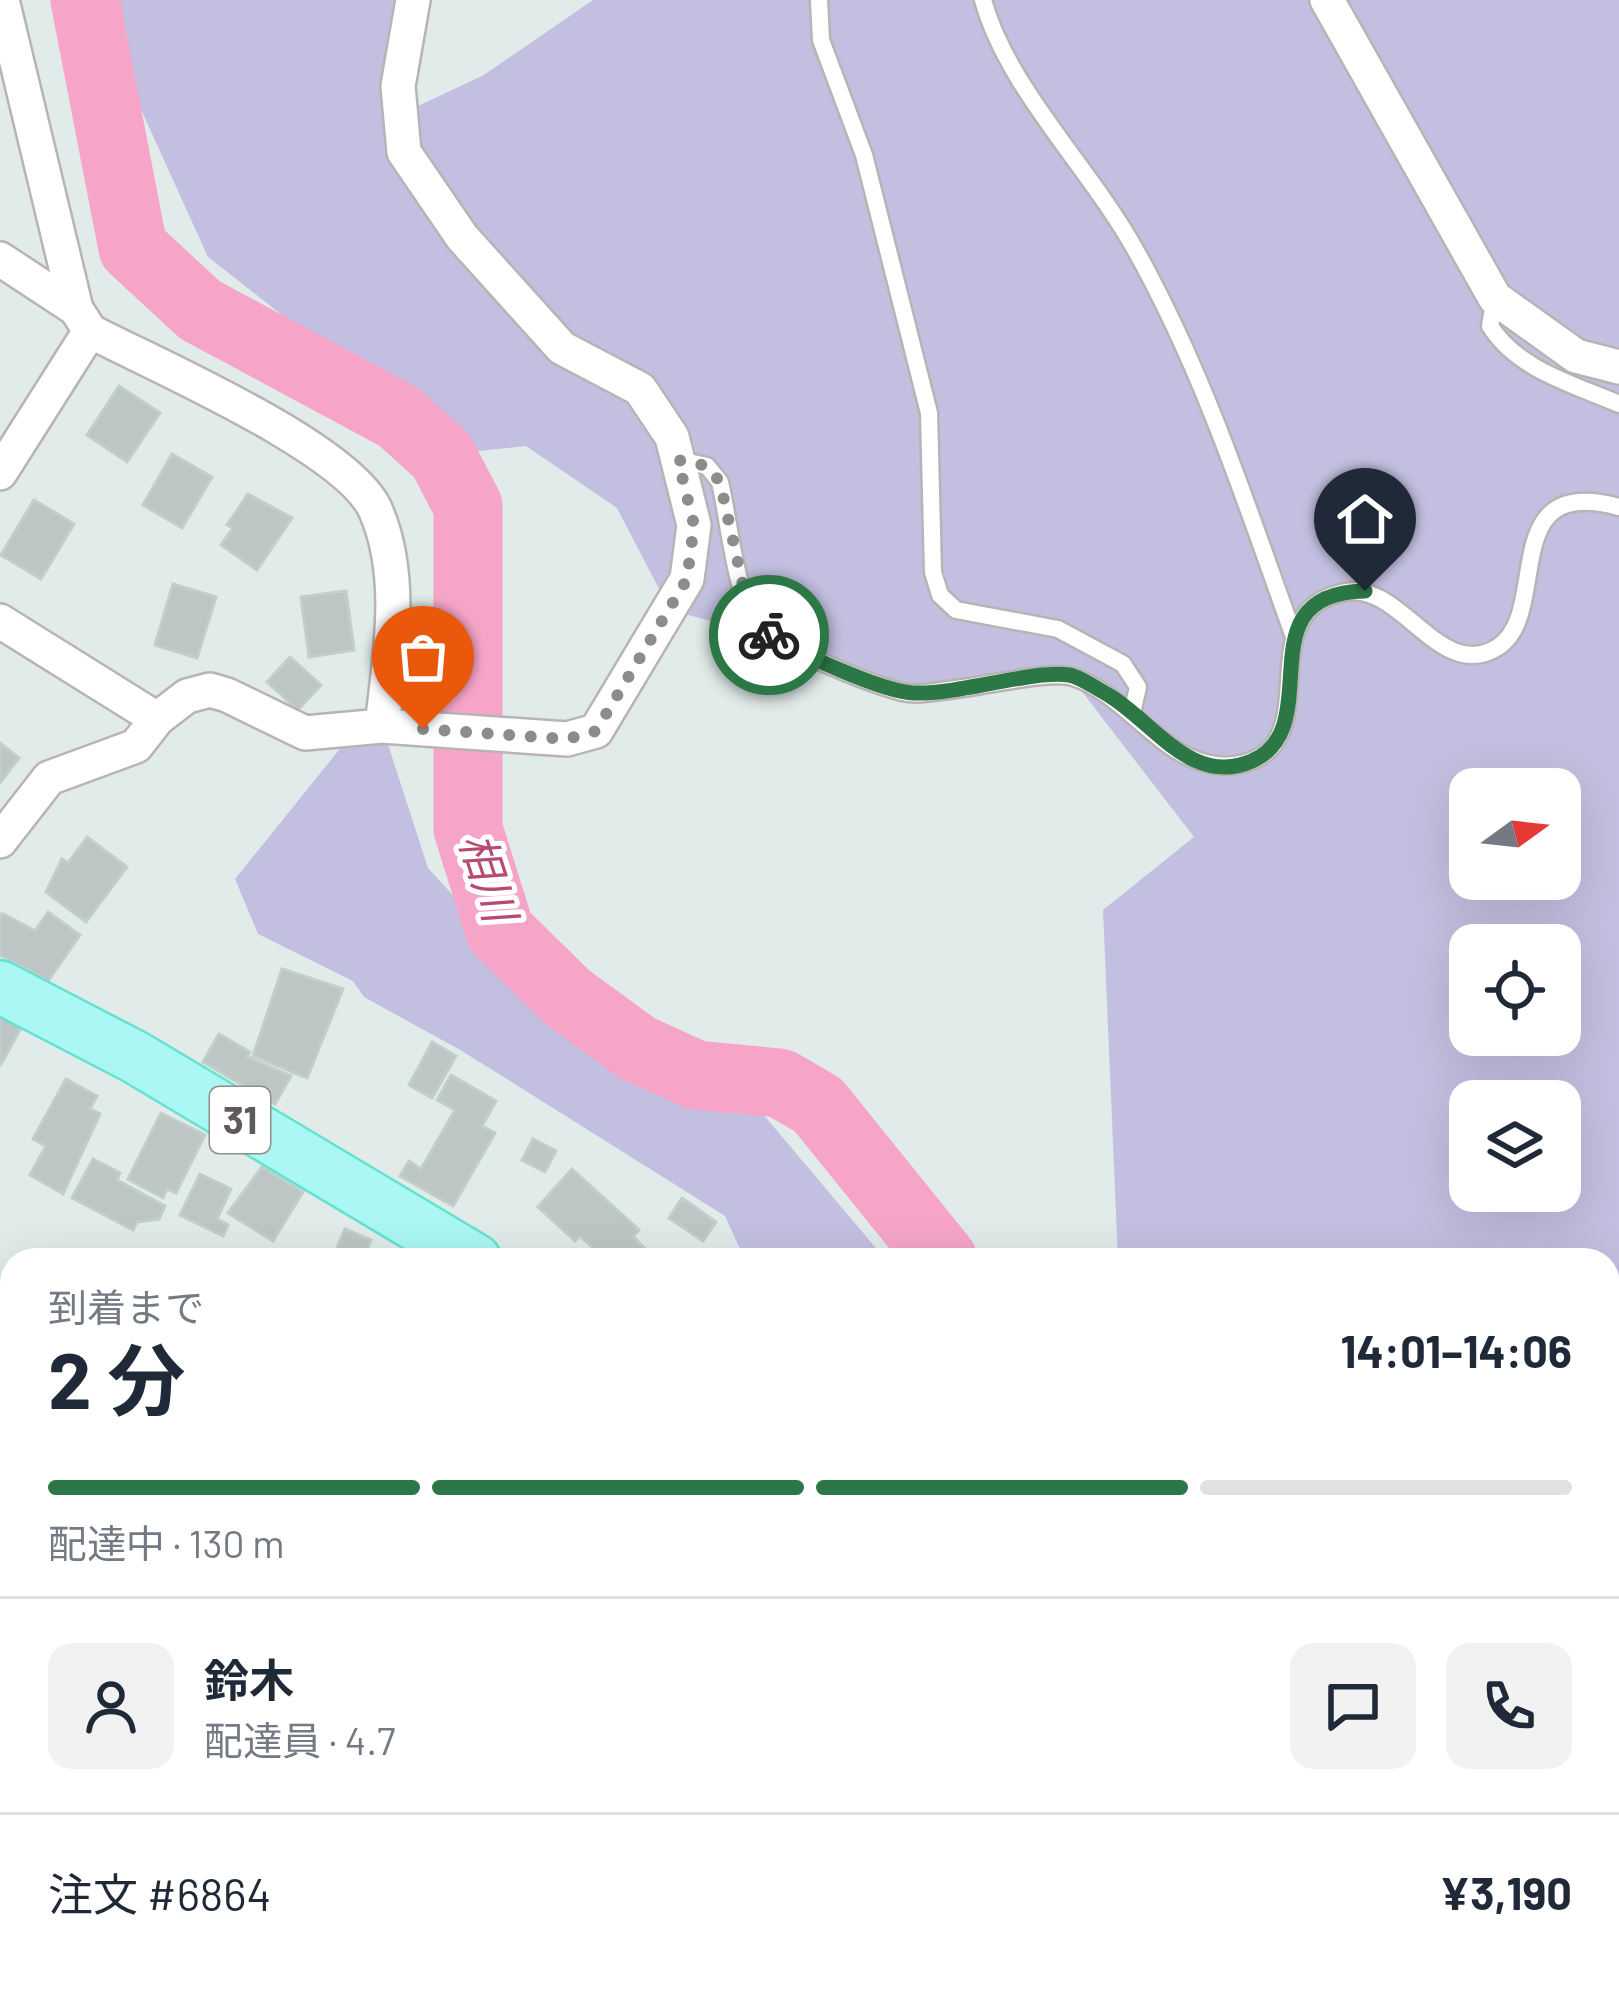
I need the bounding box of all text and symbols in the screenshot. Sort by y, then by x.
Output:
pin [1314,468,1416,591]
icon: home [1332,486,1398,552]
courier [709,575,829,695]
icon: bike [736,602,802,668]
pin [372,606,474,729]
icon: bag [390,624,456,690]
north arrow [1449,768,1581,900]
map controls [1449,768,1581,1212]
water label: 相川 [450,825,531,931]
button: locate [1449,924,1581,1056]
button: layers [1449,1080,1581,1212]
road number: 31 [210,1087,270,1153]
text: 到着まで [48,1283,204,1330]
text: 14:01–14:06 [1341,1323,1572,1377]
text: 2 分 [48,1331,185,1425]
text: 配達中 · 130 m [48,1519,285,1566]
button: person [48,1643,174,1769]
button: chat [1290,1643,1416,1769]
button: phone [1446,1643,1572,1769]
text: 鈴木 [204,1652,294,1706]
text: 配達員 · 4.7 [204,1716,396,1763]
text: ¥3,190 [1439,1865,1572,1919]
text: 注文 #6864 [48,1866,271,1920]

